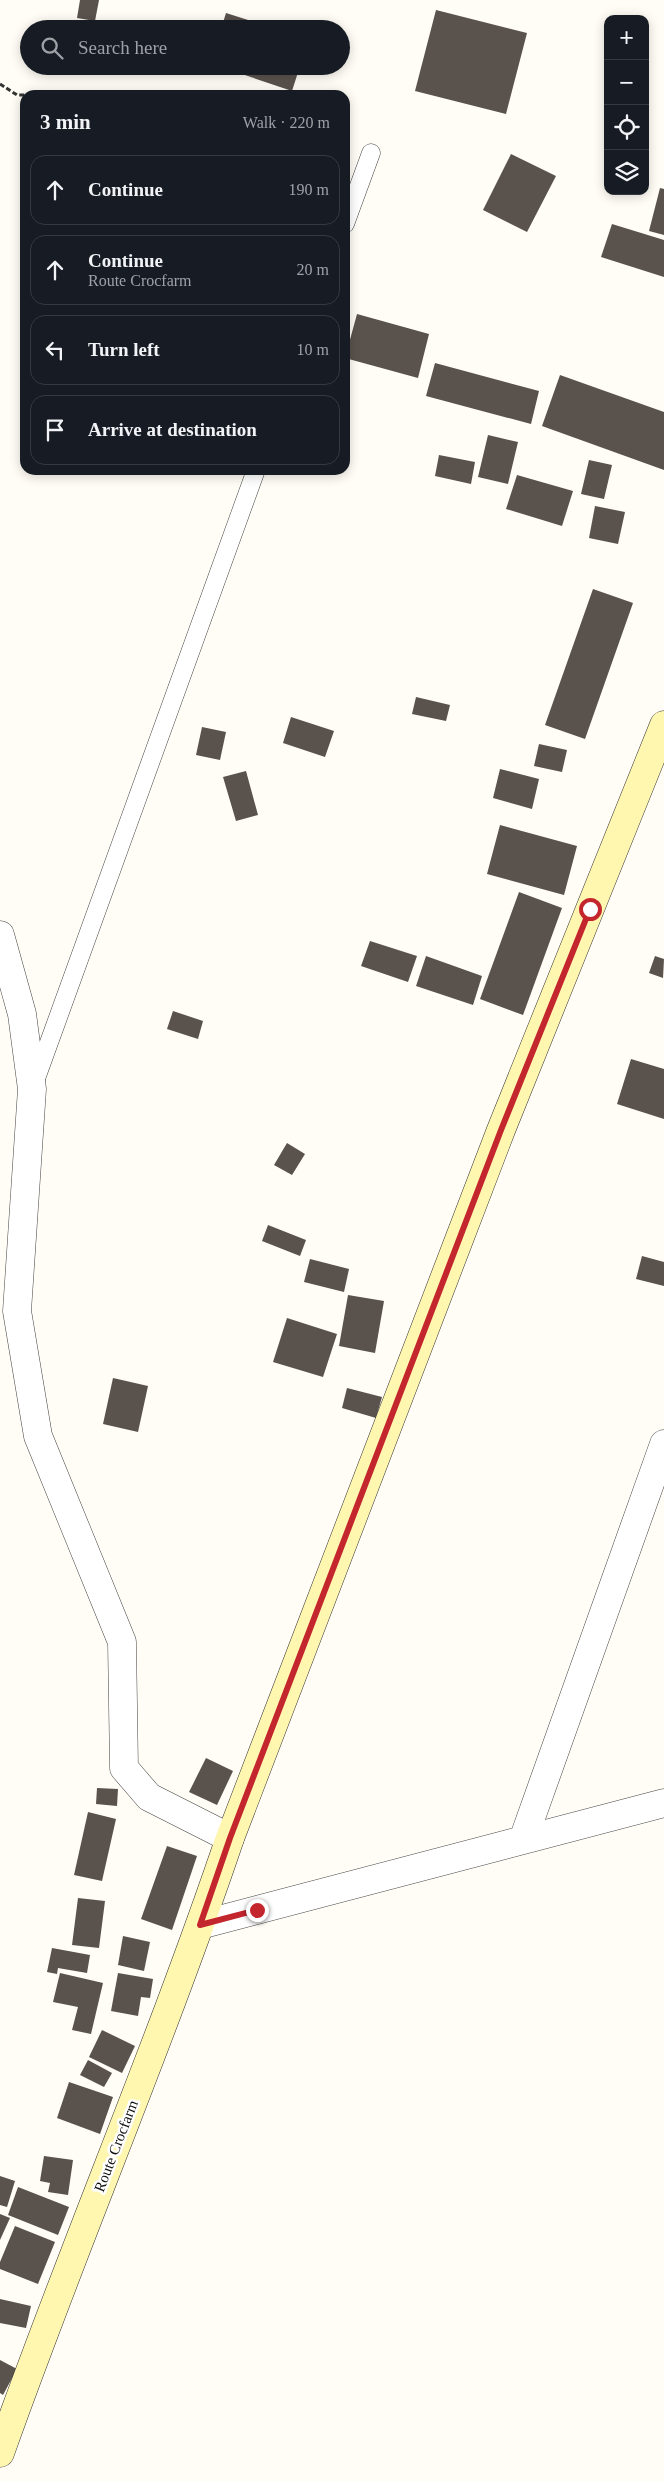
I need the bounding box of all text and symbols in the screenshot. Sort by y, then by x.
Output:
map controls [604,15,649,195]
button: + [604,15,649,60]
search box [20,20,350,75]
icon: search [38,34,66,62]
text: Search here [78,37,167,58]
button: − [604,60,649,105]
button: locate [604,105,649,150]
text: 3 min [40,110,91,134]
text: Walk · 220 m [243,114,330,131]
button: layers [604,150,649,195]
icon: ahead [41,176,69,204]
text: Continue [88,179,163,200]
text: 190 m [289,181,329,198]
text: Continue [88,250,163,271]
icon: ahead [41,256,69,284]
text: 20 m [297,261,329,278]
text: Route Crocfarm [88,272,192,289]
icon: left [41,336,69,364]
text: Turn left [88,339,160,360]
text: 10 m [297,341,329,358]
icon: arrive [41,416,69,444]
text: Arrive at destination [88,419,257,440]
route start [579,898,602,921]
route end [246,1899,269,1922]
street label: Route Crocfarm [91,2098,141,2194]

